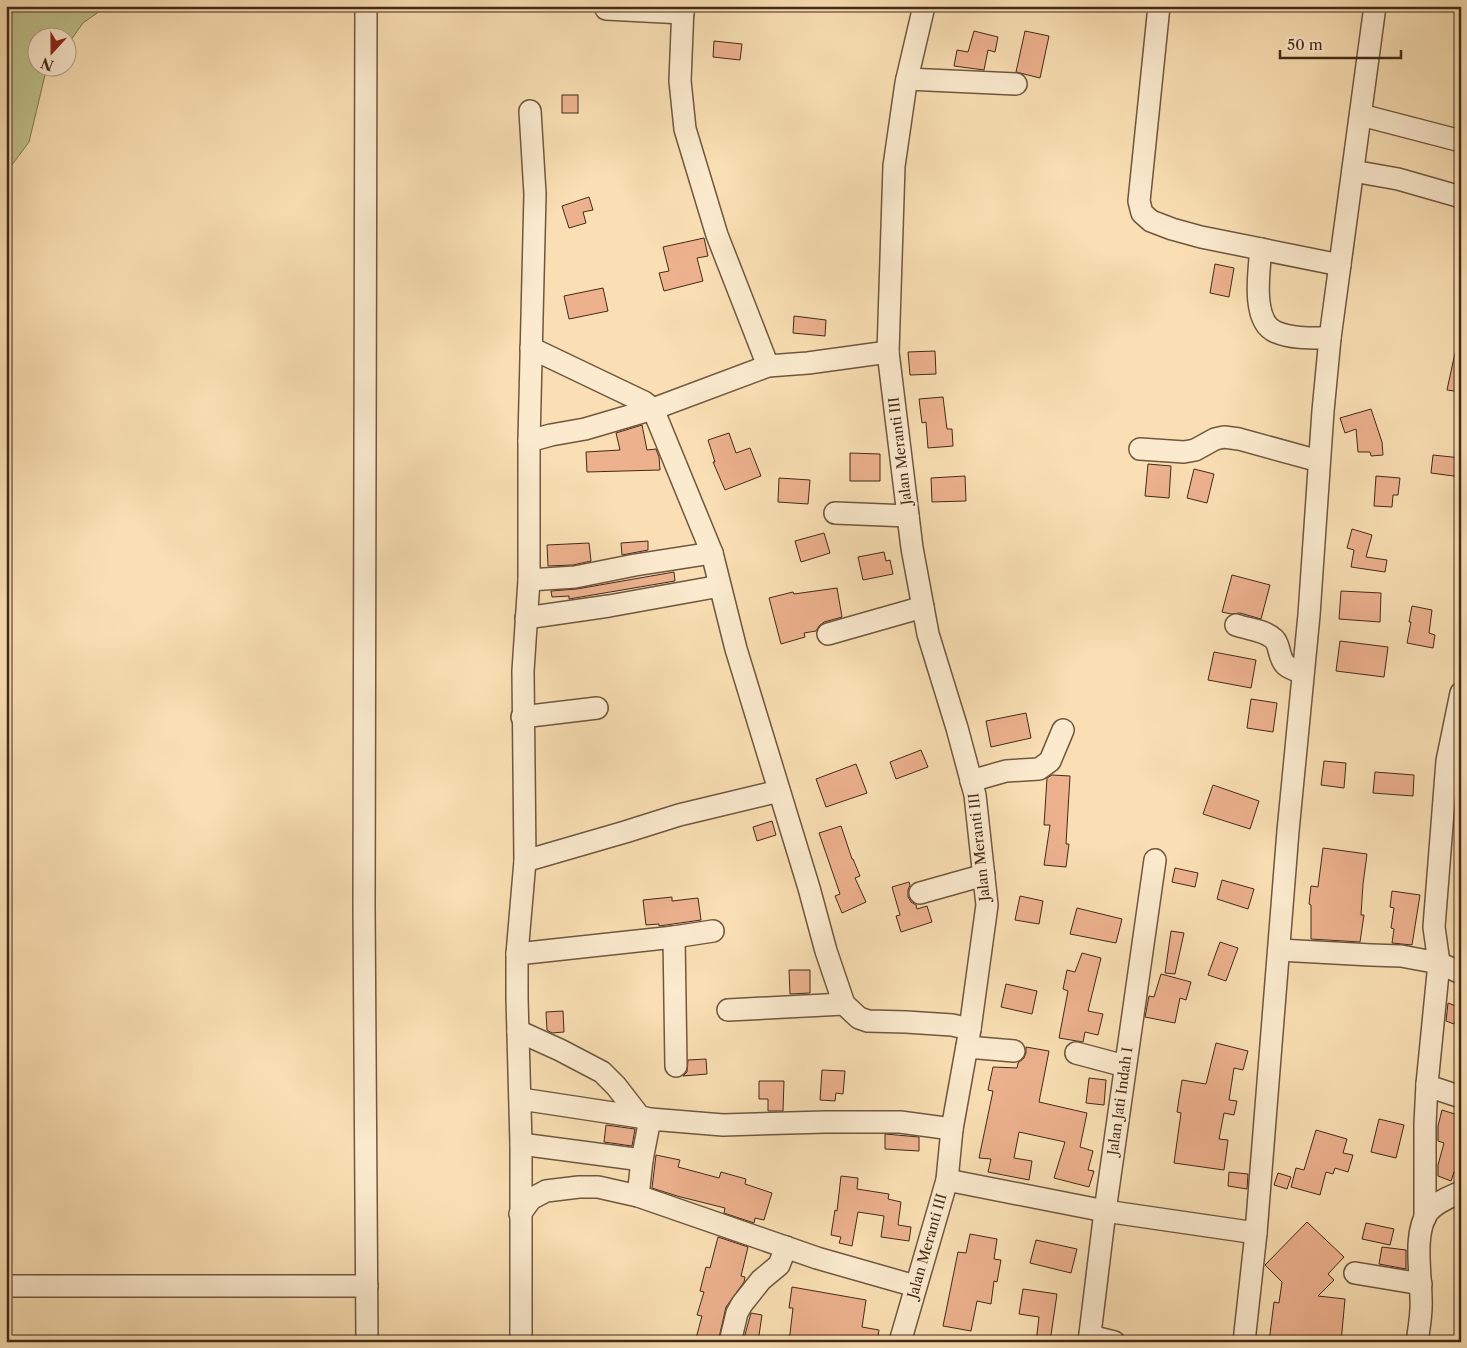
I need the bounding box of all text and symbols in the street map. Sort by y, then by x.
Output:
north arrow [28,28,78,78]
scale bar [1280,28,1401,60]
text: 50 m [1287,35,1323,54]
text: N [38,54,56,75]
street label: Jalan Meranti III [884,396,916,508]
street label: Jalan Meranti III [964,792,994,904]
street label: Jalan Jati Indah I [1103,1046,1136,1158]
street label: Jalan Meranti III [903,1191,951,1303]

